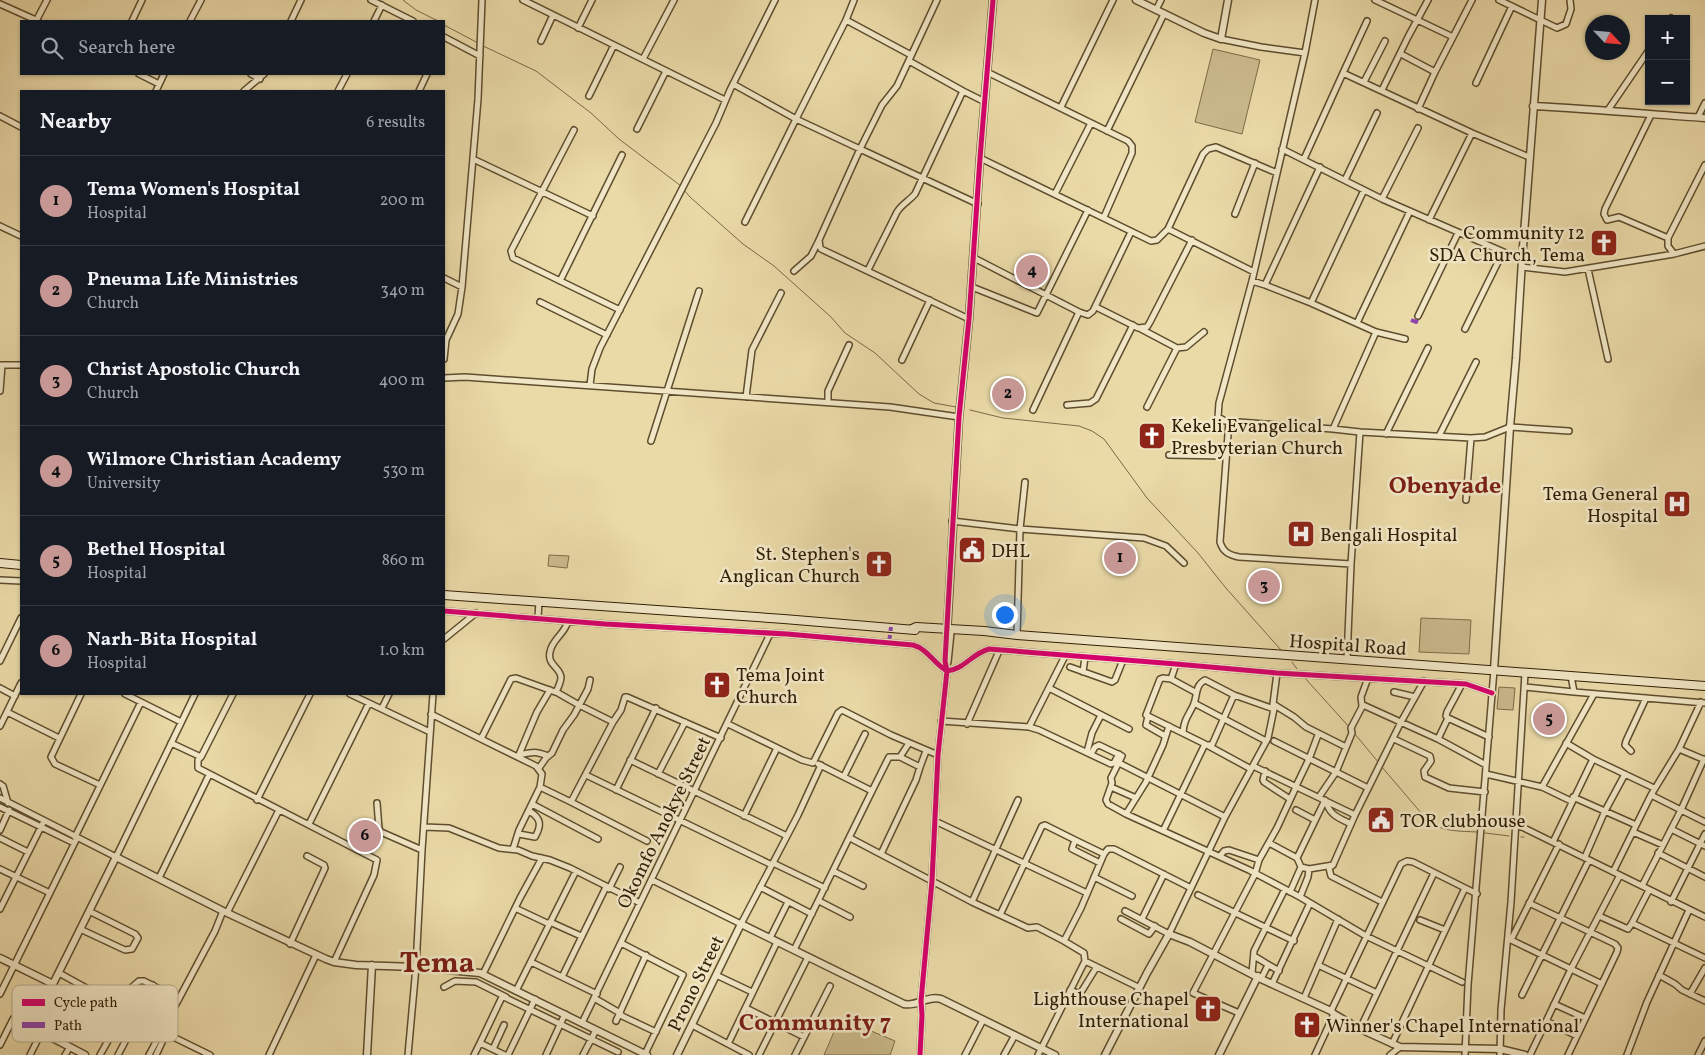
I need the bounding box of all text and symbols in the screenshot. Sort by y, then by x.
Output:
north arrow [1585,15,1630,60]
map controls [1645,15,1690,105]
button: + [1645,15,1690,60]
search box [20,20,445,75]
icon: search [38,34,66,62]
text: Search here [78,35,175,61]
button: − [1645,60,1690,105]
text: Nearby [40,108,111,137]
text: 6 results [366,112,425,134]
text: Tema Women's Hospital [87,177,300,203]
text: 1 [53,190,59,212]
text: 200 m [380,190,425,212]
text: Hospital [87,203,147,225]
place label: Community 12 SDA Church, Tema [1429,221,1585,269]
church icon: Community 12 SDA Church, Tema [1589,228,1619,258]
pin: 4 [1016,252,1048,290]
text: Pneuma Life Ministries [87,267,298,293]
text: 2 [52,280,60,302]
text: 340 m [381,280,425,302]
text: Church [87,293,139,315]
text: Christ Apostolic Church [87,357,300,383]
text: 3 [52,370,60,392]
text: 400 m [379,370,425,392]
pin: 2 [992,375,1024,413]
text: Church [87,383,139,405]
place label: Kekeli Evangelical Presbyterian Church [1171,414,1343,462]
church icon: Kekeli Evangelical Presbyterian Church [1137,421,1167,451]
text: Wilmore Christian Academy [87,447,341,473]
text: 4 [51,460,61,482]
text: 530 m [382,460,425,482]
district label: Obenyade [1389,470,1501,504]
text: University [87,473,161,495]
place label: Tema General Hospital [1543,482,1658,530]
hospital icon: Tema General Hospital [1662,489,1692,519]
hospital icon: Bengali Hospital [1286,519,1316,549]
place label: Bengali Hospital [1320,523,1458,549]
public building icon: DHL [957,535,987,565]
text: Bethel Hospital [87,537,225,563]
place label: DHL [991,539,1030,565]
pin: 1 [1104,539,1136,577]
place label: St. Stephen's Anglican Church [719,542,860,590]
church icon: St. Stephen's Anglican Church [864,549,894,579]
text: 5 [52,550,60,572]
text: 860 m [382,550,425,572]
text: Hospital [87,563,147,585]
pin: 3 [1248,567,1280,605]
your location [992,602,1018,628]
text: Narh-Bita Hospital [87,627,257,653]
street label: Hospital Road [1288,629,1407,663]
text: 6 [52,640,60,662]
text: 1.0 km [379,640,425,662]
text: Hospital [87,653,147,675]
place label: Tema Joint Church [736,663,825,711]
church icon: Tema Joint Church [702,670,732,700]
pin: 5 [1533,700,1565,738]
street label: Okomfo Anokye Street [612,732,718,914]
public building icon: TOR clubhouse [1366,805,1396,835]
place label: TOR clubhouse [1400,809,1526,835]
pin: 6 [349,817,381,855]
street label: Prono Street [662,931,731,1036]
district label: Tema [399,944,475,985]
legend [12,985,178,1042]
place label: Lighthouse Chapel International [1033,987,1189,1035]
text: Cycle path [54,994,118,1013]
church icon: Lighthouse Chapel International [1193,994,1223,1024]
district label: Community 7 [739,1007,891,1041]
church icon: Winner's Chapel International [1292,1010,1322,1040]
place label: Winner's Chapel International [1326,1014,1579,1040]
text: Path [54,1017,82,1036]

